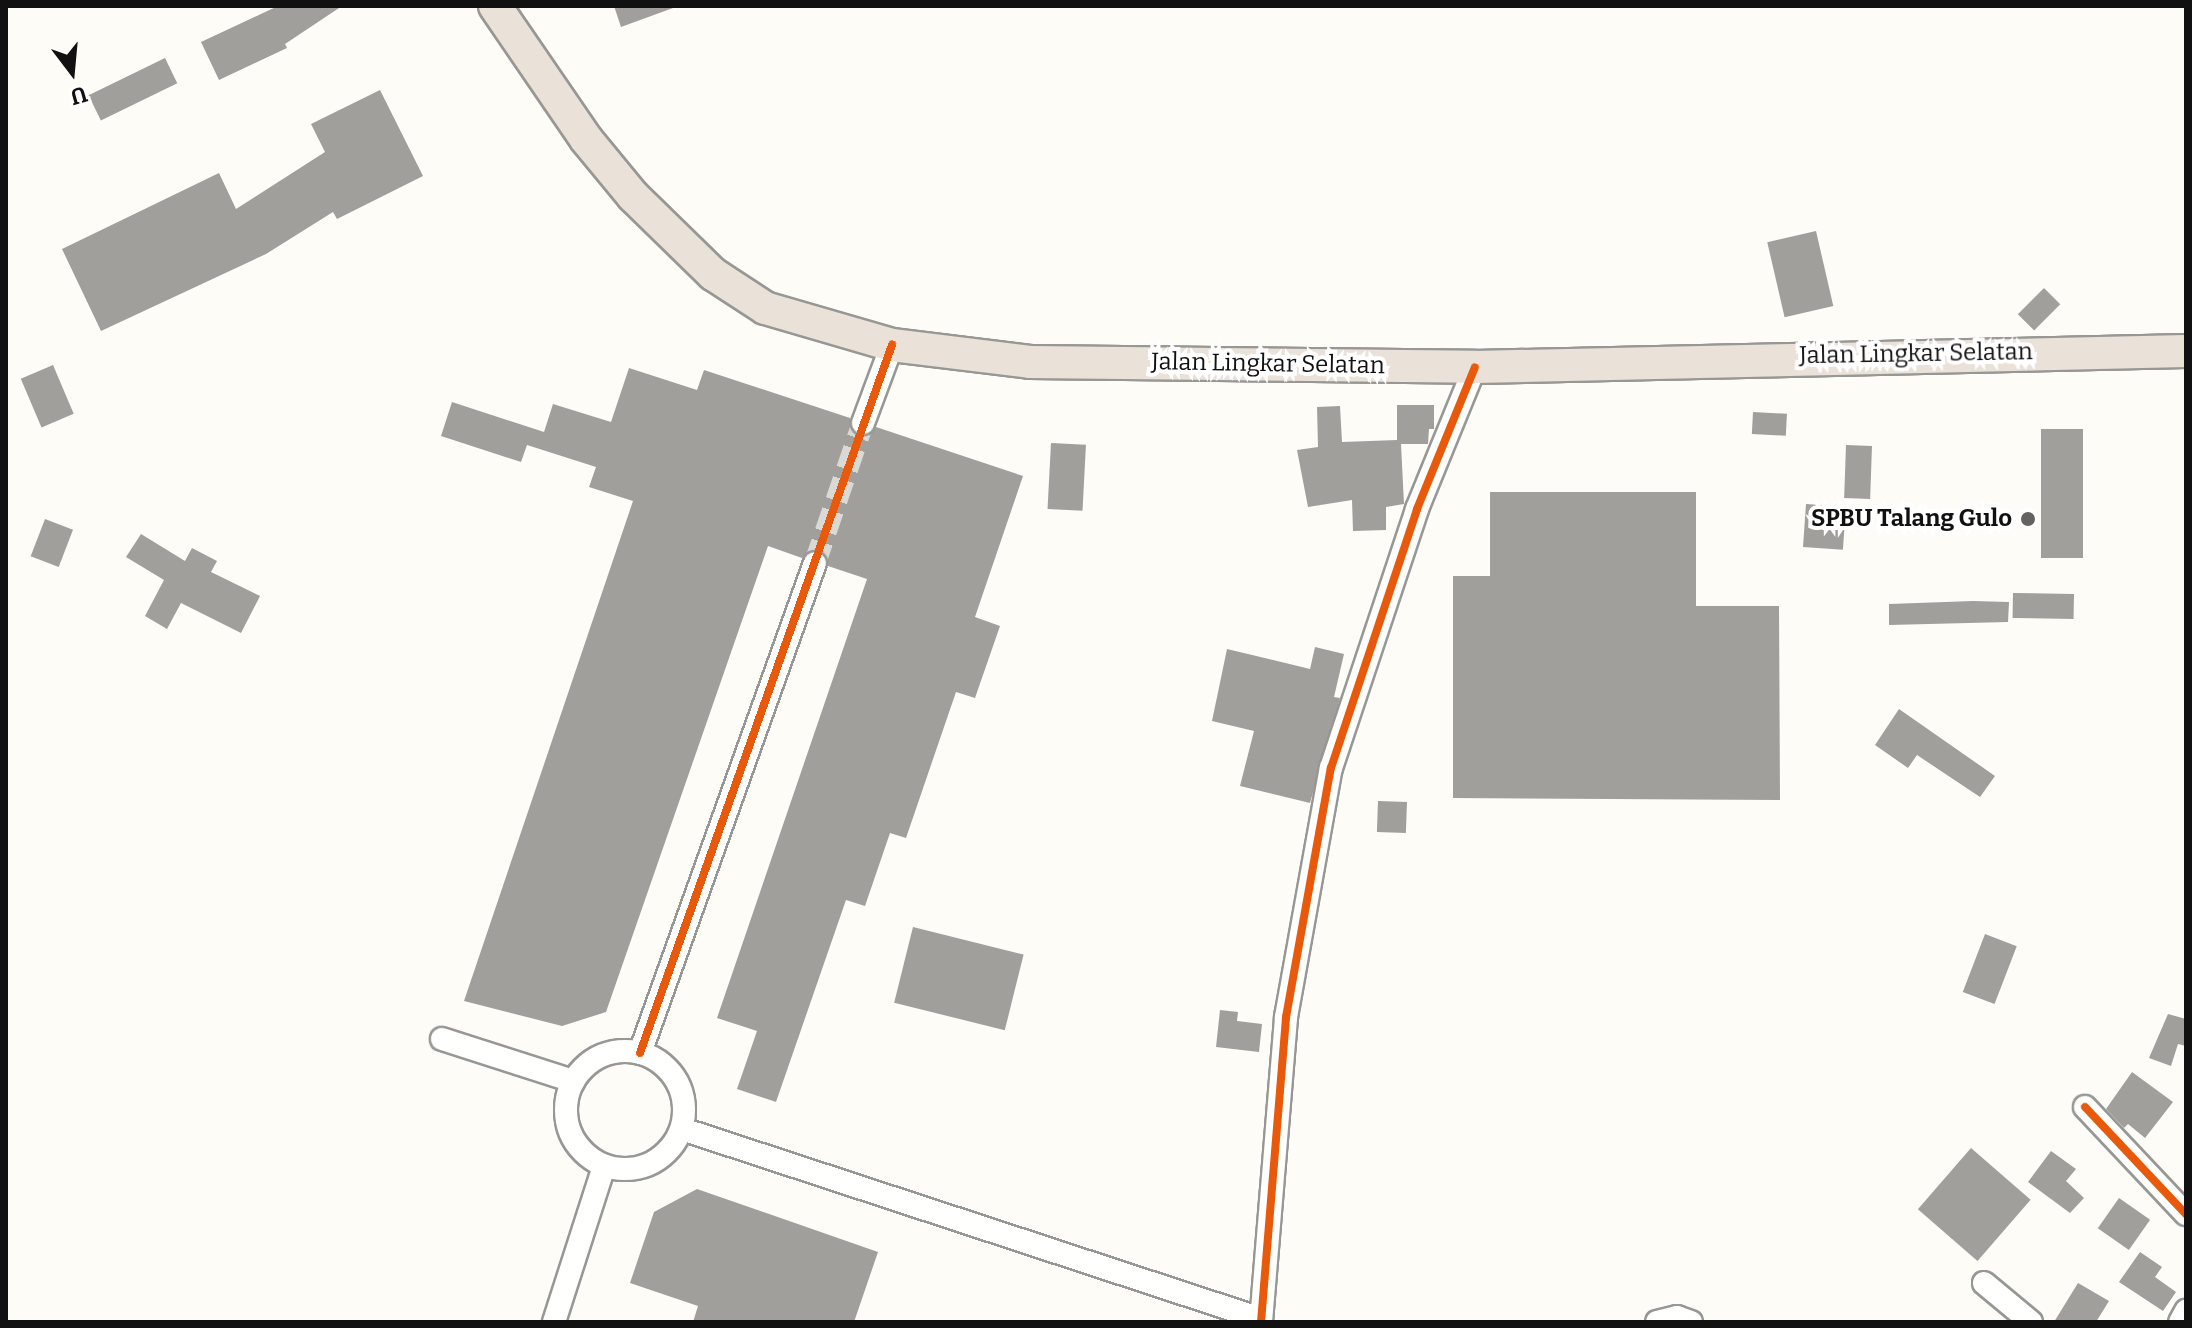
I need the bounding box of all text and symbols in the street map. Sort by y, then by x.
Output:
north arrow [32,32,112,112]
text: U [67,80,90,111]
street label: Jalan Lingkar Selatan [1799,338,2033,370]
street label: Jalan Lingkar Selatan [1151,348,1385,380]
place label: SPBU Talang Gulo [1811,505,2012,533]
marker: SPBU Talang Gulo [2019,510,2037,528]

